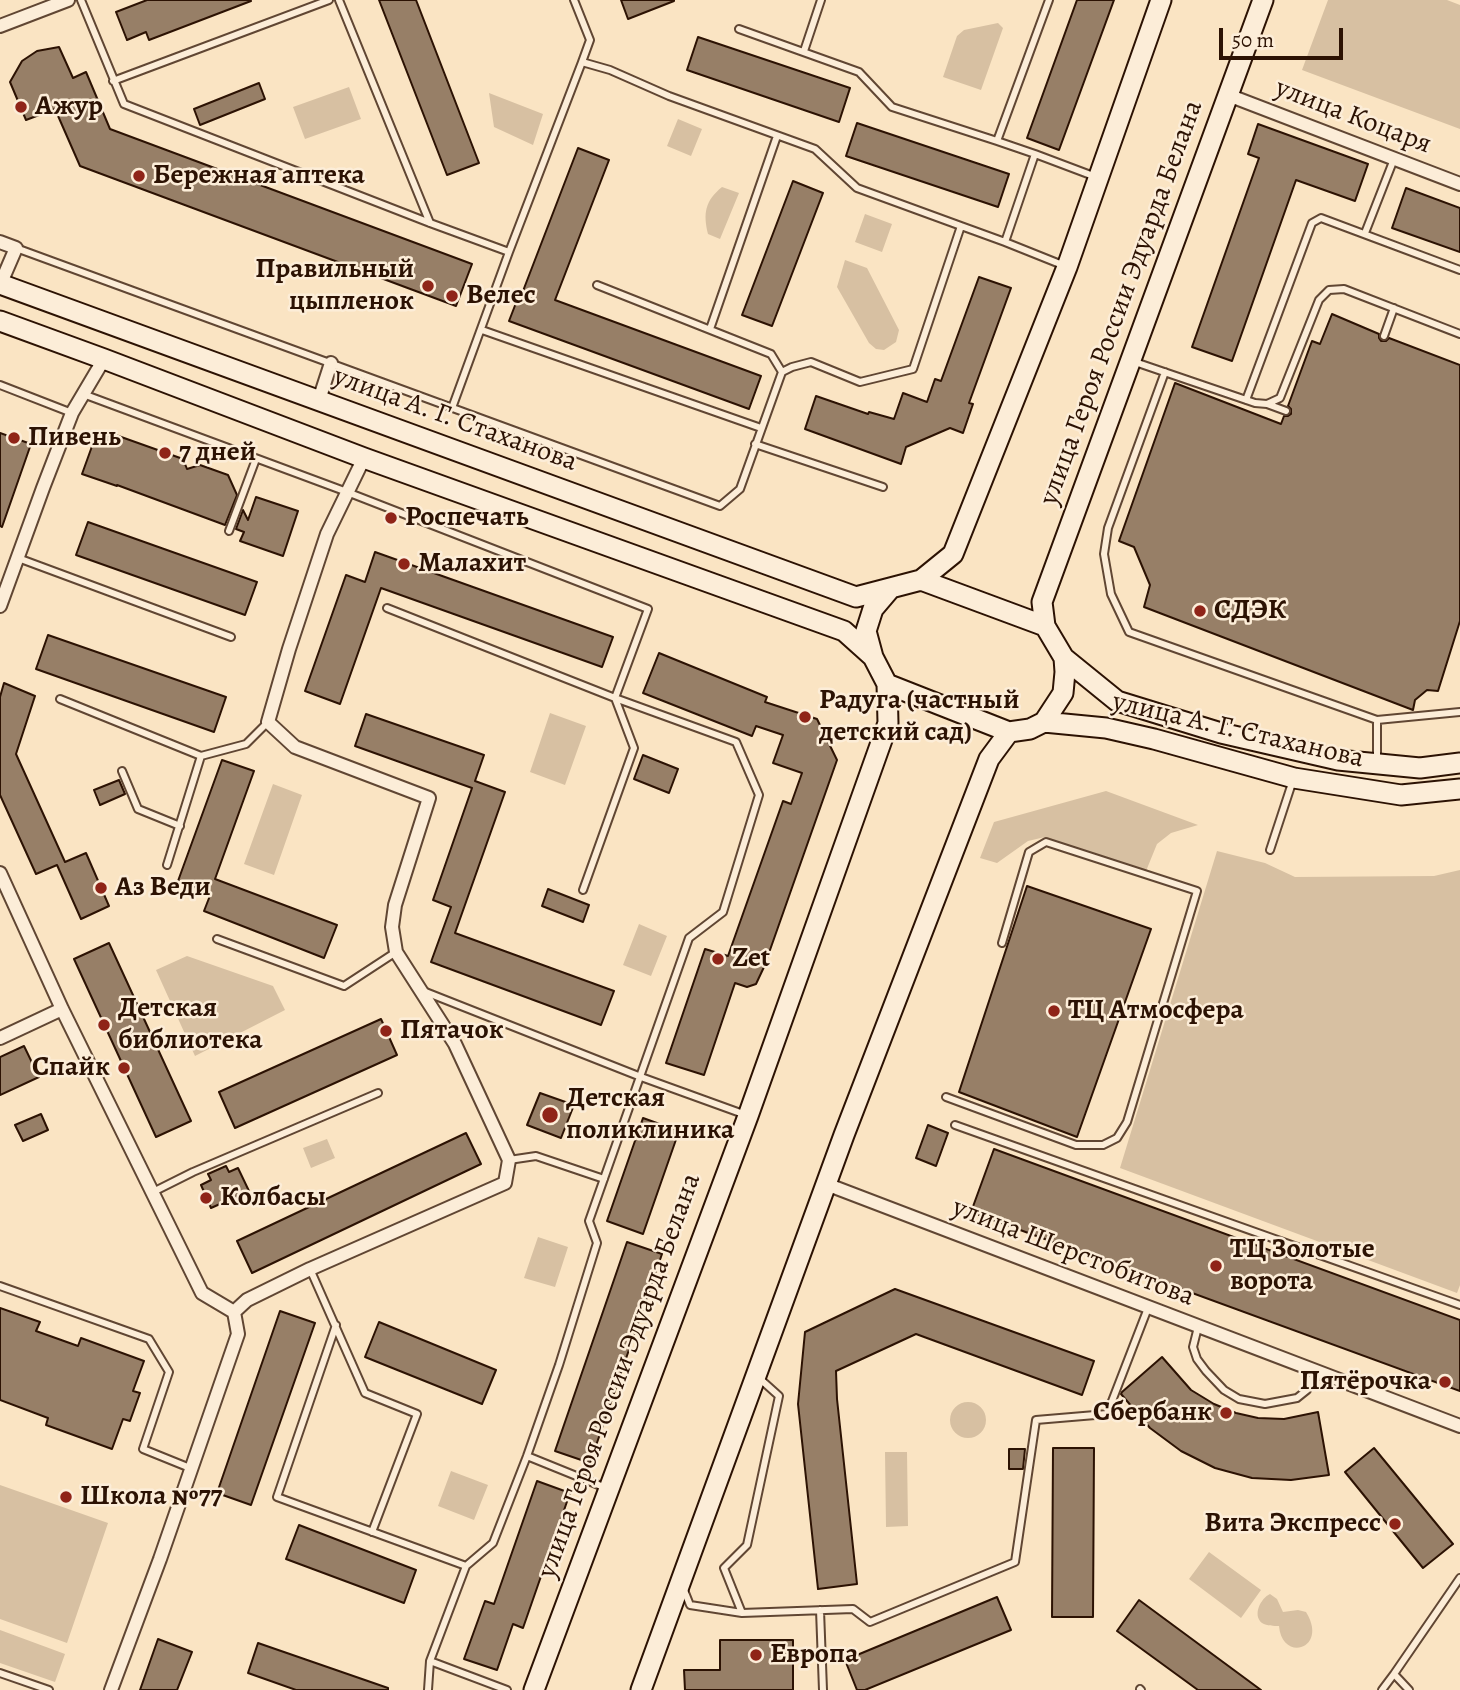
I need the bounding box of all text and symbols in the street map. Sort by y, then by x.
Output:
scale bar [1222,14,1346,58]
text: 50 m [1232,26,1274,54]
street label: улица Коцаря [1270,72,1436,162]
place label: Ажур [35,90,103,124]
street label: улица Героя России Эдуарда Белана [1033,96,1211,510]
marker: Ажур [13,99,29,115]
place label: Бережная аптека [153,159,365,193]
marker: Бережная аптека [131,168,147,184]
place label: Правильный цыпленок [255,253,414,319]
marker: Правильный цыпленок [420,278,436,294]
place label: Велес [466,279,536,313]
marker: Велес [444,288,460,304]
street label: улица А. Г. Стаханова [329,360,581,480]
place label: Пивень [28,421,121,455]
marker: Пивень [6,430,22,446]
place label: 7 дней [179,436,256,470]
marker: 7 дней [157,445,173,461]
place label: Роспечать [405,501,528,535]
marker: Роспечать [383,510,399,526]
place label: Малахит [418,547,526,581]
marker: Малахит [396,556,412,572]
place label: СДЭК [1214,594,1286,628]
marker: СДЭК [1192,603,1208,619]
place label: Радуга (частный детский сад) [819,684,1020,750]
street label: улица А. Г. Стаханова [1109,686,1367,776]
marker: Радуга (частный детский сад) [797,709,813,725]
place label: Аз Веди [115,871,211,905]
marker: Аз Веди [93,880,109,896]
place label: Zet [732,942,770,976]
marker: Zet [710,951,726,967]
place label: Детская библиотека [118,992,263,1058]
place label: ТЦ Атмосфера [1068,994,1244,1028]
marker: ТЦ Атмосфера [1046,1003,1062,1019]
place label: Пятачок [400,1014,504,1048]
marker: Детская библиотека [96,1017,112,1033]
marker: Пятачок [378,1023,394,1039]
place label: Спайк [32,1051,110,1085]
marker: Спайк [116,1060,132,1076]
place label: Детская поликлиника [566,1082,734,1148]
marker: Детская поликлиника [540,1105,560,1125]
street label: улица Героя России Эдуарда Белана [531,1169,709,1583]
place label: Колбасы [220,1181,326,1215]
marker: Колбасы [198,1190,214,1206]
street label: улица Шерстобитова [947,1191,1199,1315]
place label: ТЦ Золотые ворота [1230,1233,1375,1299]
marker: ТЦ Золотые ворота [1208,1258,1224,1274]
place label: Пятёрочка [1300,1365,1431,1399]
marker: Пятёрочка [1437,1374,1453,1390]
place label: Сбербанк [1093,1396,1212,1430]
marker: Сбербанк [1218,1405,1234,1421]
place label: Школа №77 [80,1480,223,1514]
marker: Школа №77 [58,1489,74,1505]
place label: Вита Экспресс [1204,1507,1381,1541]
marker: Вита Экспресс [1387,1516,1403,1532]
place label: Европа [770,1638,858,1672]
marker: Европа [748,1647,764,1663]

